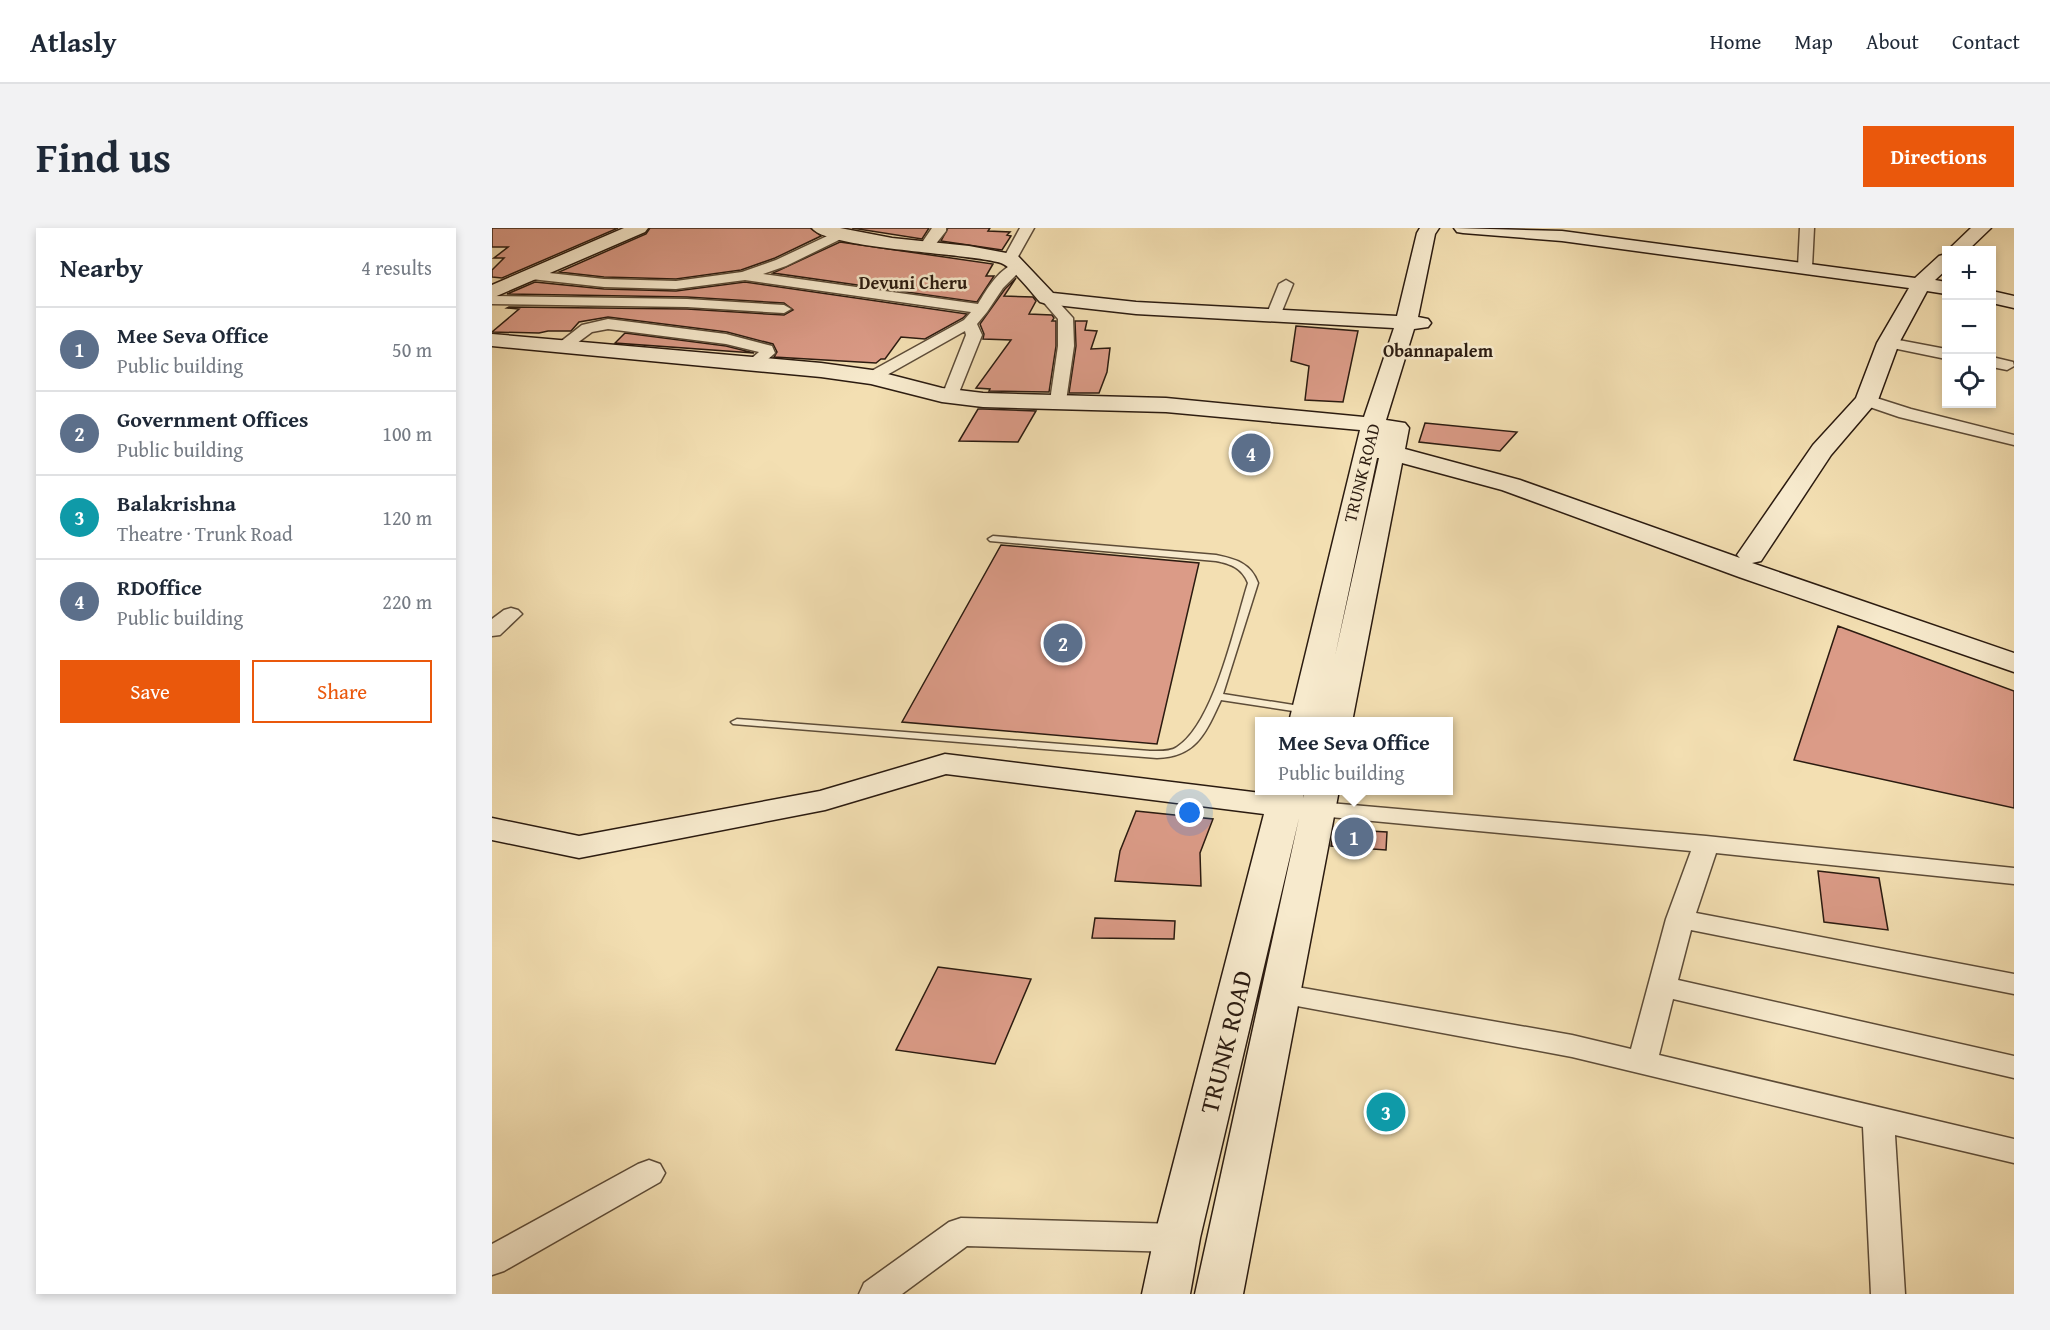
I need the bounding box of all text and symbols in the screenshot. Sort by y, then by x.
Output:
text: Atlasly [30,21,117,62]
text: Home [1710,26,1761,57]
text: Map [1794,26,1833,57]
text: About [1866,26,1919,57]
text: Contact [1952,26,2020,57]
text: Find us [36,126,171,187]
button: Directions [1863,126,2014,187]
map controls [1942,246,1996,408]
button: + [1942,246,1996,300]
text: Nearby [60,248,143,287]
text: 4 results [361,253,432,282]
district label: Devuni Cheru [859,269,968,296]
button: − [1942,300,1996,354]
text: Mee Seva Office [117,319,269,351]
text: 1 [74,335,85,364]
text: 50 m [392,335,432,364]
district label: Obannapalem [1383,337,1494,364]
text: Public building [117,351,243,380]
button: locate [1942,354,1996,408]
text: Government Offices [117,403,309,435]
text: 2 [74,419,85,448]
text: 100 m [382,419,432,448]
street label: TRUNK ROAD [1336,420,1387,525]
pin: 4 [1232,430,1270,476]
text: Public building [117,435,243,464]
text: Balakrishna [117,487,236,519]
text: 3 [74,503,85,532]
text: 120 m [382,503,432,532]
text: Theatre · Trunk Road [117,519,293,548]
text: RDOffice [117,571,202,603]
text: 4 [74,587,85,616]
text: 220 m [382,587,432,616]
text: Public building [117,603,243,632]
pin: 2 [1044,620,1082,666]
button: Save [60,660,240,723]
button: Share [252,660,432,723]
popup [1255,717,1453,795]
text: Mee Seva Office [1278,726,1430,758]
text: Public building [1278,758,1404,787]
your location [1175,798,1204,827]
pin: 1 [1334,814,1374,860]
street label: TRUNK ROAD [1189,966,1262,1118]
pin: 3 [1366,1090,1406,1134]

